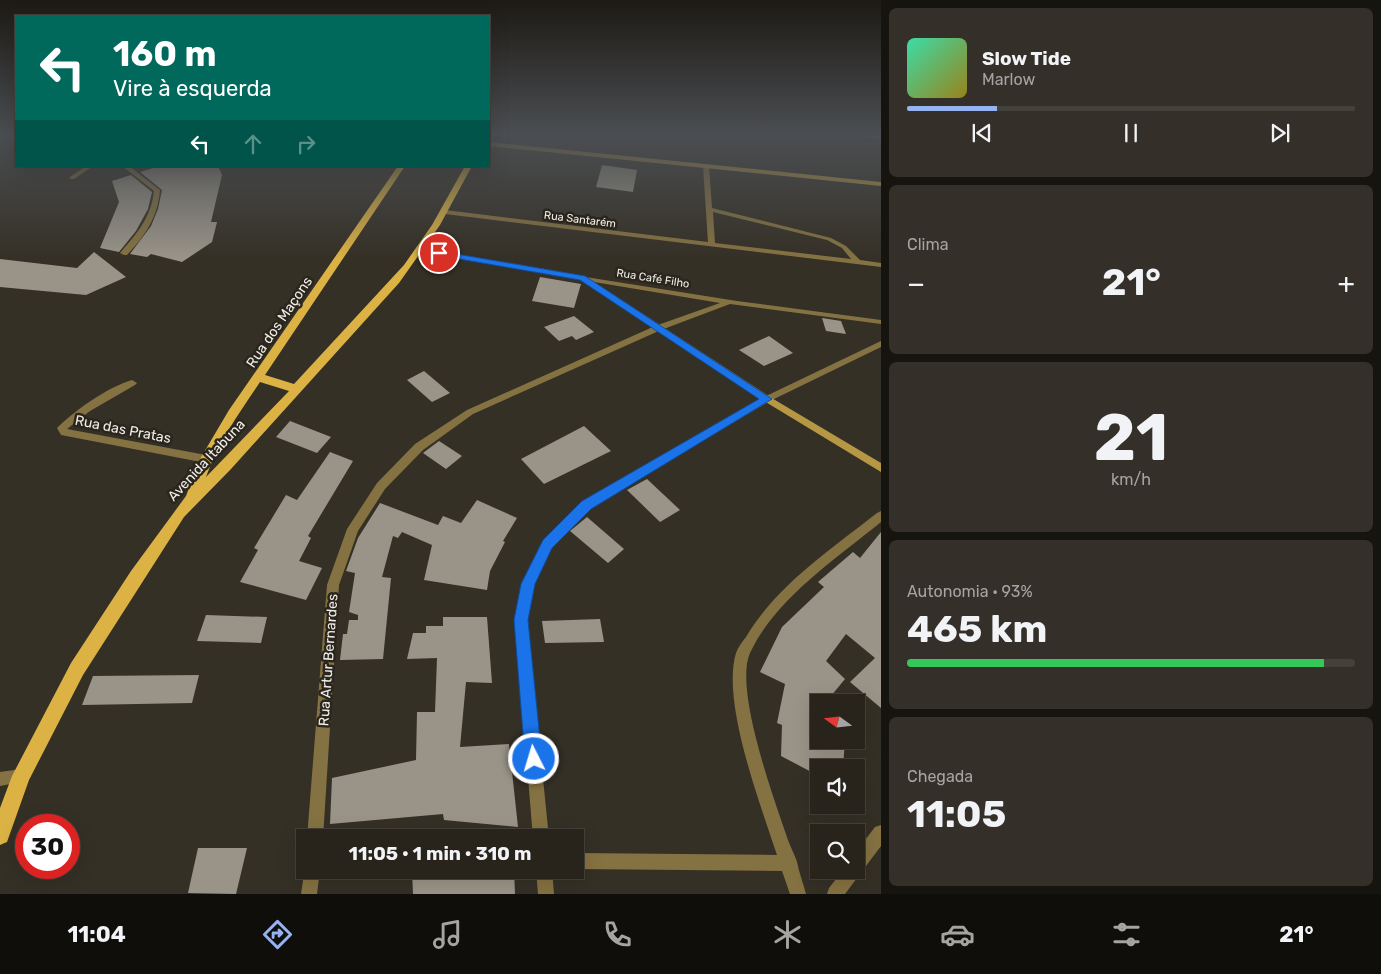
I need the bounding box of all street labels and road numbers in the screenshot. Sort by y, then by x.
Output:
street label: Rua Santarém [543,209,617,230]
street label: Rua Café Filho [616,266,690,291]
street label: Rua dos Maçons [243,274,316,371]
street label: Rua das Pratas [73,412,172,447]
street label: Avenida Itabuna [164,416,249,505]
street label: Rua Artur Bernardes [315,593,342,727]

